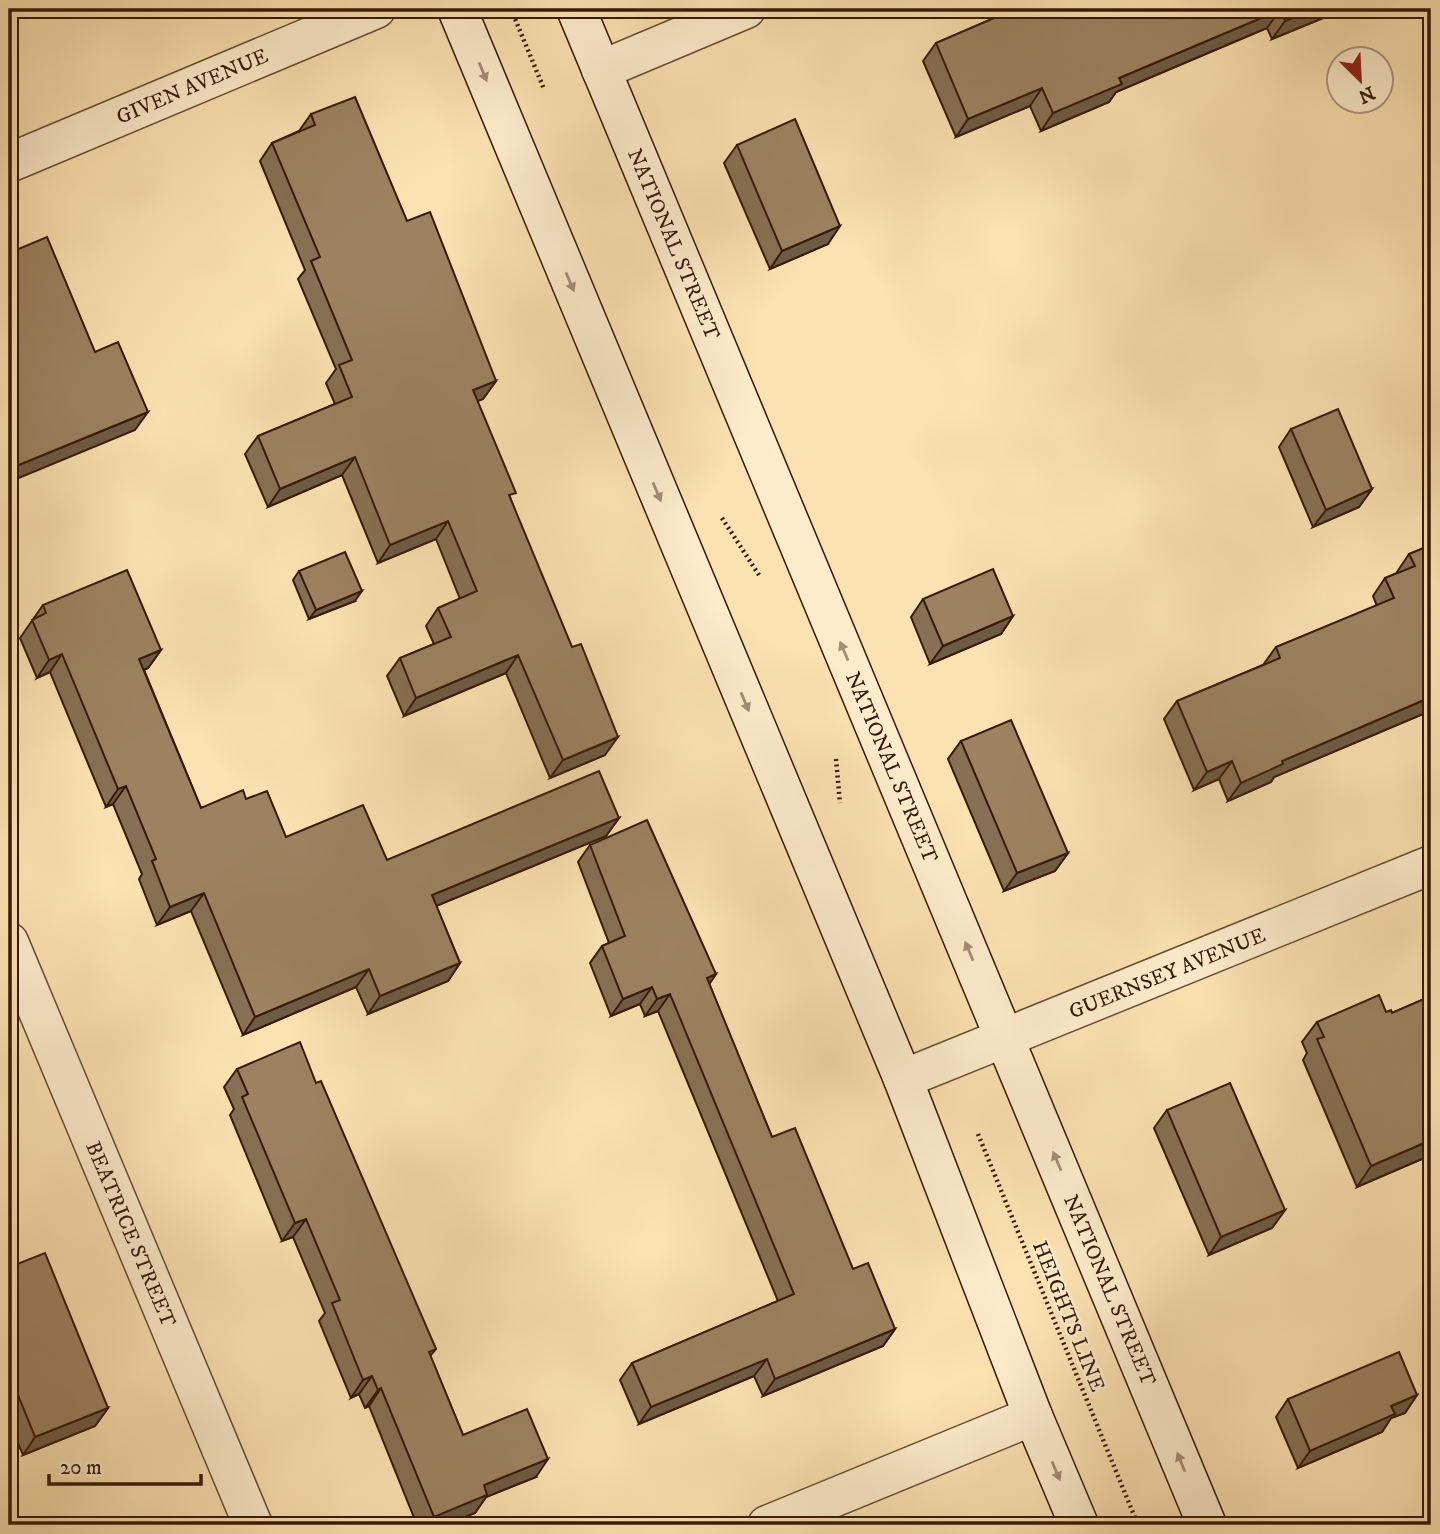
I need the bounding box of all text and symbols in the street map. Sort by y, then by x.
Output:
street label: GIVEN AVENUE [112,43,272,131]
north arrow [1324,46,1394,116]
one-way arrow [477,62,488,83]
text: N [1354,80,1378,108]
street label: NATIONAL STREET [621,145,725,344]
one-way arrow [564,272,575,293]
one-way arrow [652,482,663,503]
one-way arrow [838,641,850,661]
street label: NATIONAL STREET [839,668,943,867]
one-way arrow [739,692,751,712]
street label: GUERNSEY AVENUE [1065,923,1270,1025]
one-way arrow [964,941,975,962]
street label: BEATRICE STREET [79,1138,181,1331]
one-way arrow [1051,1151,1062,1172]
street label: NATIONAL STREET [1057,1191,1161,1390]
street label: HEIGHTS LINE [1026,1237,1110,1396]
scale bar [49,1443,201,1487]
one-way arrow [1176,1451,1187,1472]
text: 20 m [60,1455,102,1481]
one-way arrow [1051,1460,1062,1481]

